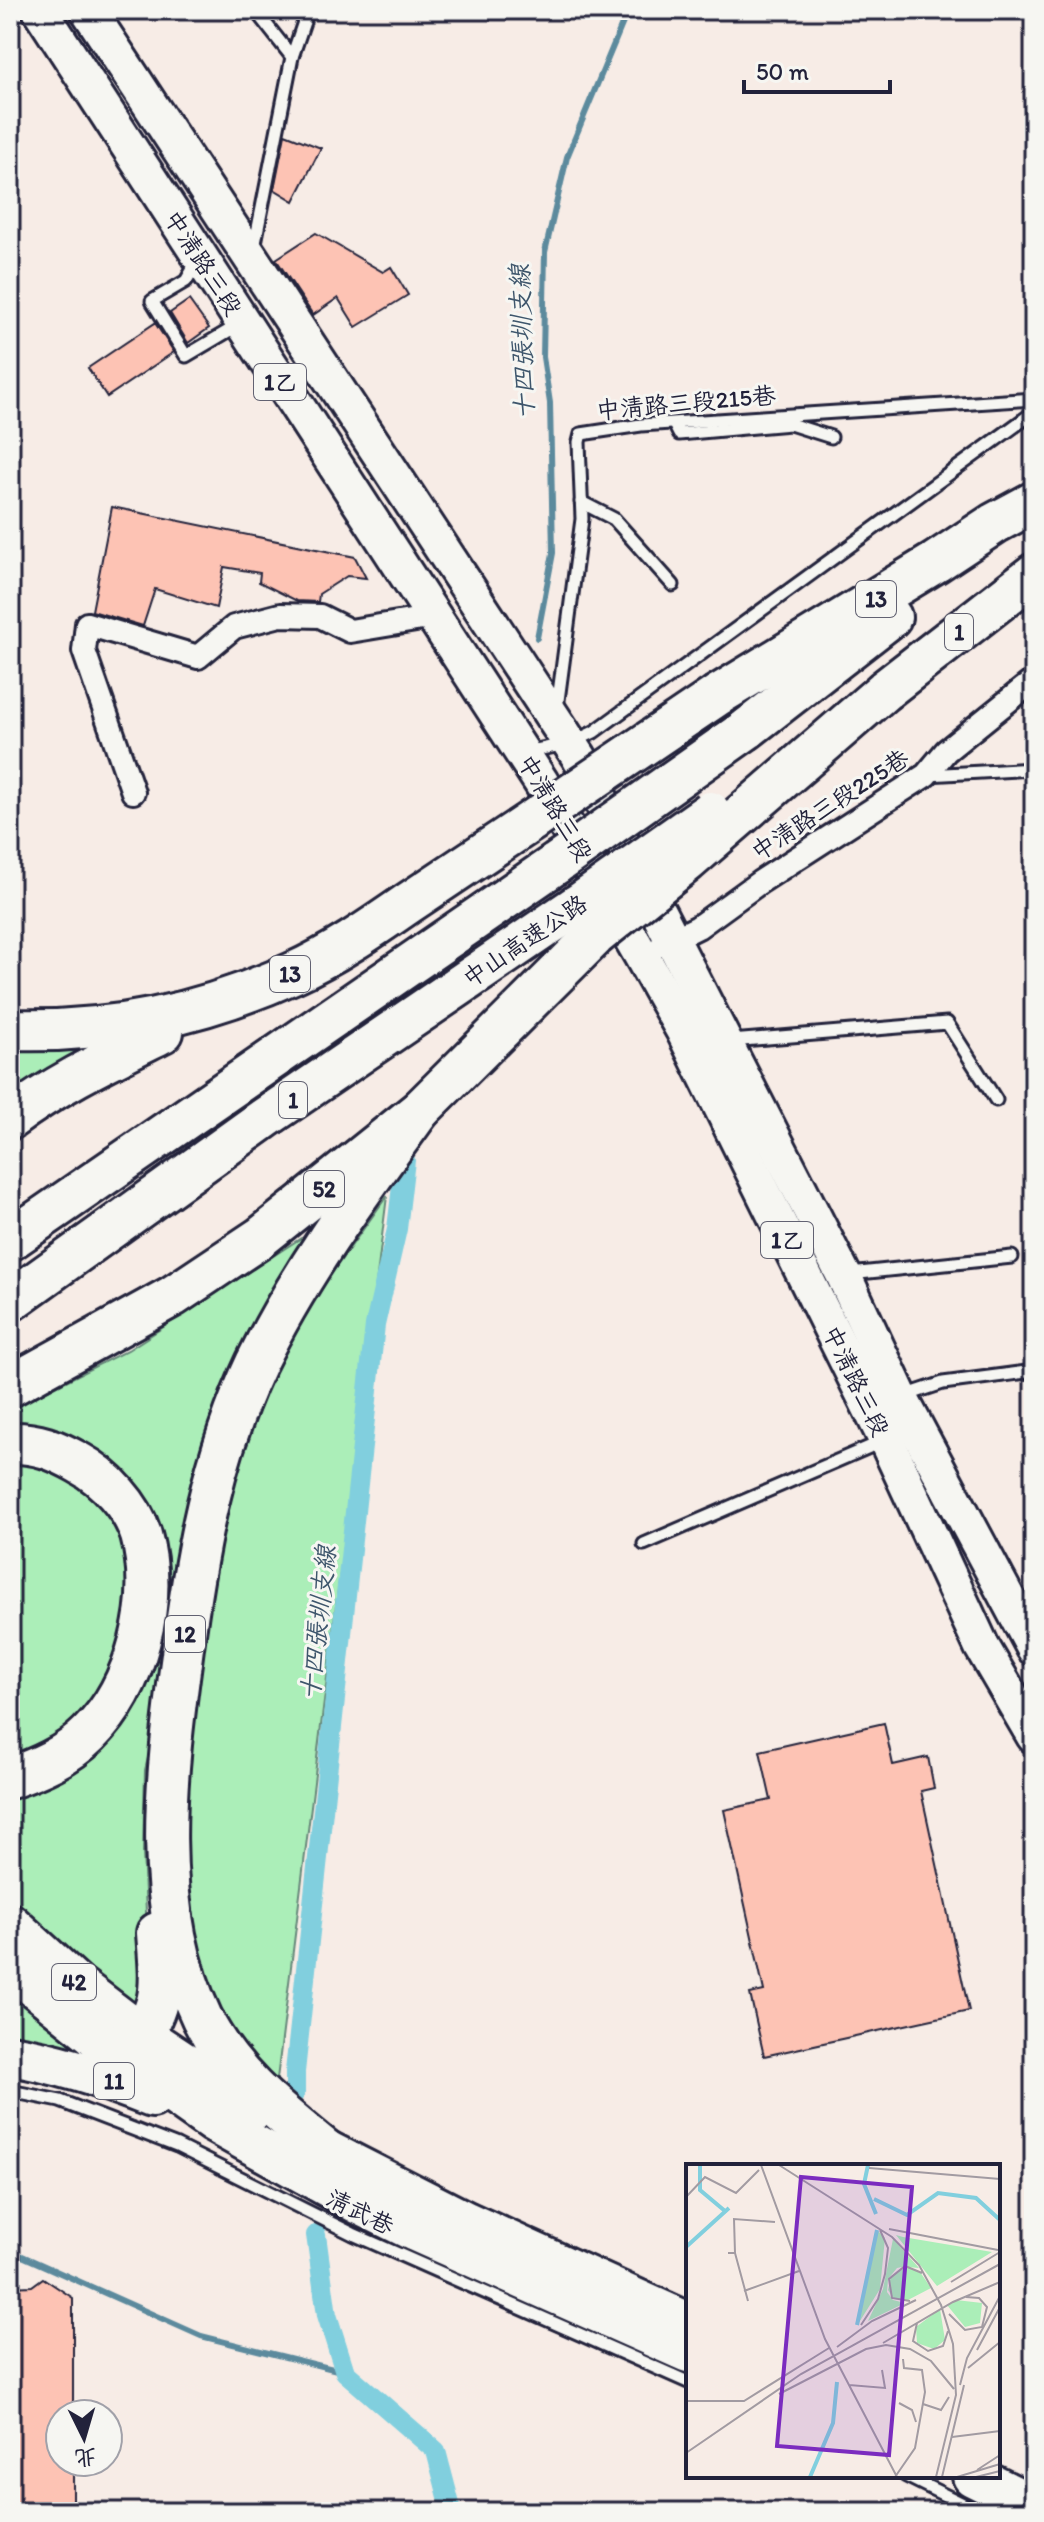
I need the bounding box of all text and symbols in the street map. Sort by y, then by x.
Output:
scale bar [744,44,890,94]
text: 50 m [756,57,809,86]
street label: 中清路三段 [159,205,248,321]
water label: 十四張圳支線 [503,261,541,421]
road number: 1乙 [254,364,306,400]
street label: 中清路三段215巷 [595,380,777,425]
road number: 13 [856,581,896,617]
road number: 1 [945,614,973,650]
street label: 中清路三段225巷 [746,743,914,866]
street label: 中清路三段 [512,749,599,867]
street label: 中山高速公路 [457,888,593,993]
road number: 13 [270,956,310,992]
road number: 1 [279,1082,307,1118]
road number: 52 [304,1171,344,1207]
road number: 1乙 [761,1222,813,1258]
street label: 中清路三段 [817,1320,896,1441]
water label: 十四張圳支線 [294,1542,342,1702]
road number: 12 [165,1616,205,1652]
road number: 42 [52,1964,96,2000]
road number: 11 [94,2063,134,2099]
inset map [686,2164,1000,2478]
street label: 清武巷 [322,2183,399,2240]
north arrow [44,2398,124,2478]
text: 北 [74,2443,98,2472]

